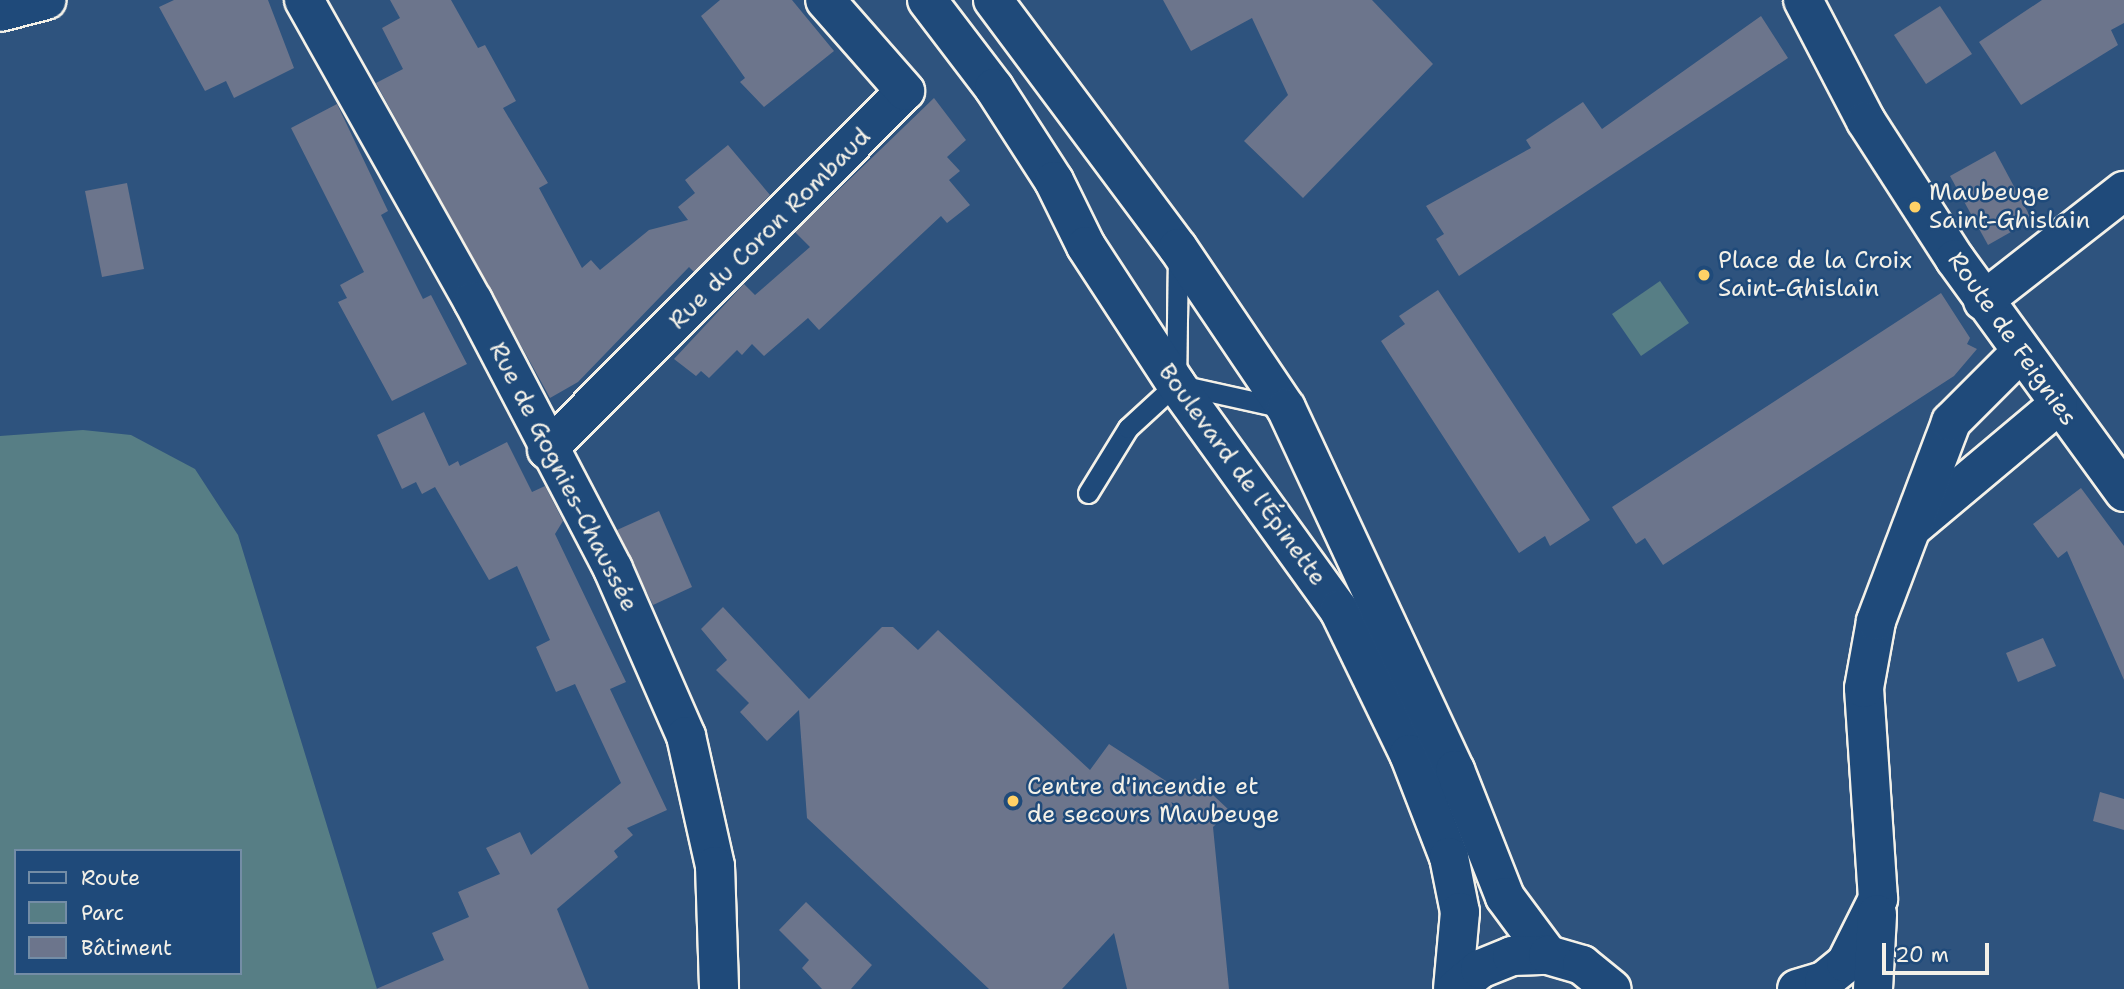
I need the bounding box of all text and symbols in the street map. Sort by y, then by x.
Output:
street label: Rue du Coron Rombaud [663,122,877,336]
place label: Maubeuge Saint-Ghislain [1929,179,2090,235]
marker: Maubeuge Saint-Ghislain [1907,199,1923,215]
place label: Place de la Croix Saint-Ghislain [1718,247,1912,303]
street label: Route de Feignies [1941,247,2083,431]
marker: Place de la Croix Saint-Ghislain [1696,267,1712,283]
street label: Rue de Gognies-Chaussée [482,338,644,616]
street label: Boulevard de l'Épinette [1152,358,1332,592]
place label: Centre d'incendie et de secours Maubeuge [1027,773,1280,829]
marker: Centre d'incendie et de secours Maubeuge [1005,793,1021,809]
legend [14,849,242,975]
text: Route [81,864,140,892]
text: Parc [81,899,124,927]
scale bar [1886,930,1993,974]
text: Bâtiment [81,934,172,962]
text: 20 m [1895,941,1949,969]

